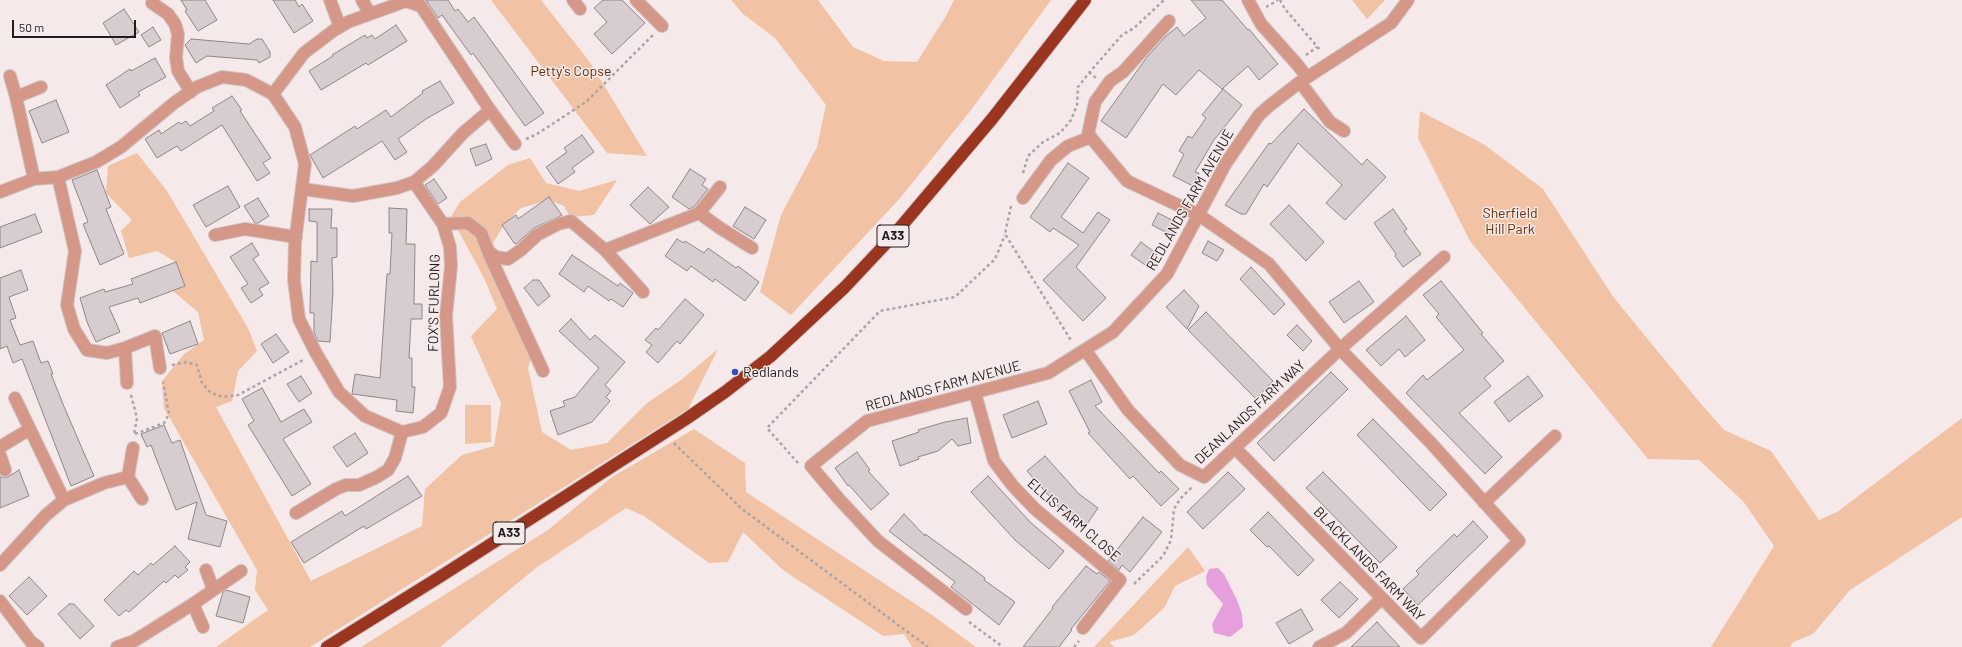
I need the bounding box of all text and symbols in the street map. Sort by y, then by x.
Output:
scale bar [14,12,138,38]
text: 50 m [19,20,44,34]
park label: Petty's Copse [530,63,612,79]
street label: REDLANDS FARM AVENUE [1143,126,1237,274]
park label: Sherfield Hill Park [1482,205,1538,238]
road number: A33 [877,225,909,247]
street label: FOX'S FURLONG [425,254,443,352]
street label: REDLANDS FARM AVENUE [864,357,1022,415]
street label: DEANLANDS FARM WAY [1191,357,1309,467]
place label: Redlands [743,364,799,380]
marker: Redlands [730,367,740,377]
street label: ELLIS FARM CLOSE [1024,475,1124,565]
street label: BLACKLANDS FARM WAY [1310,503,1428,625]
road number: A33 [493,522,525,544]

